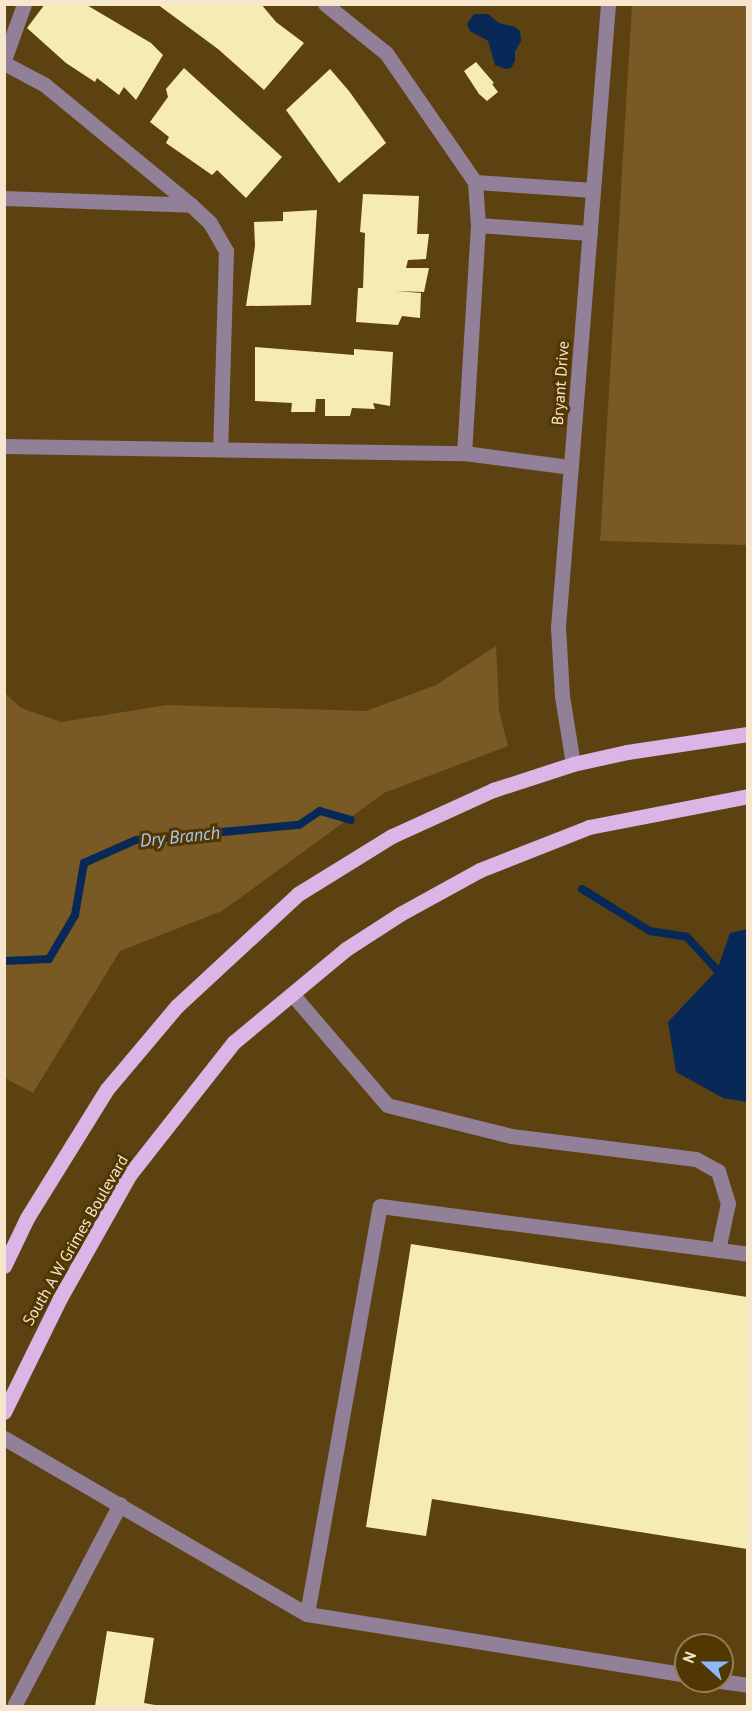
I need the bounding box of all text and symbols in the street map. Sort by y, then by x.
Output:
street label: Bryant Drive [547,340,573,426]
water label: Dry Branch [139,822,221,852]
street label: South A W Grimes Boulevard [18,1150,132,1330]
north arrow [674,1633,734,1693]
text: N [678,1649,700,1666]

